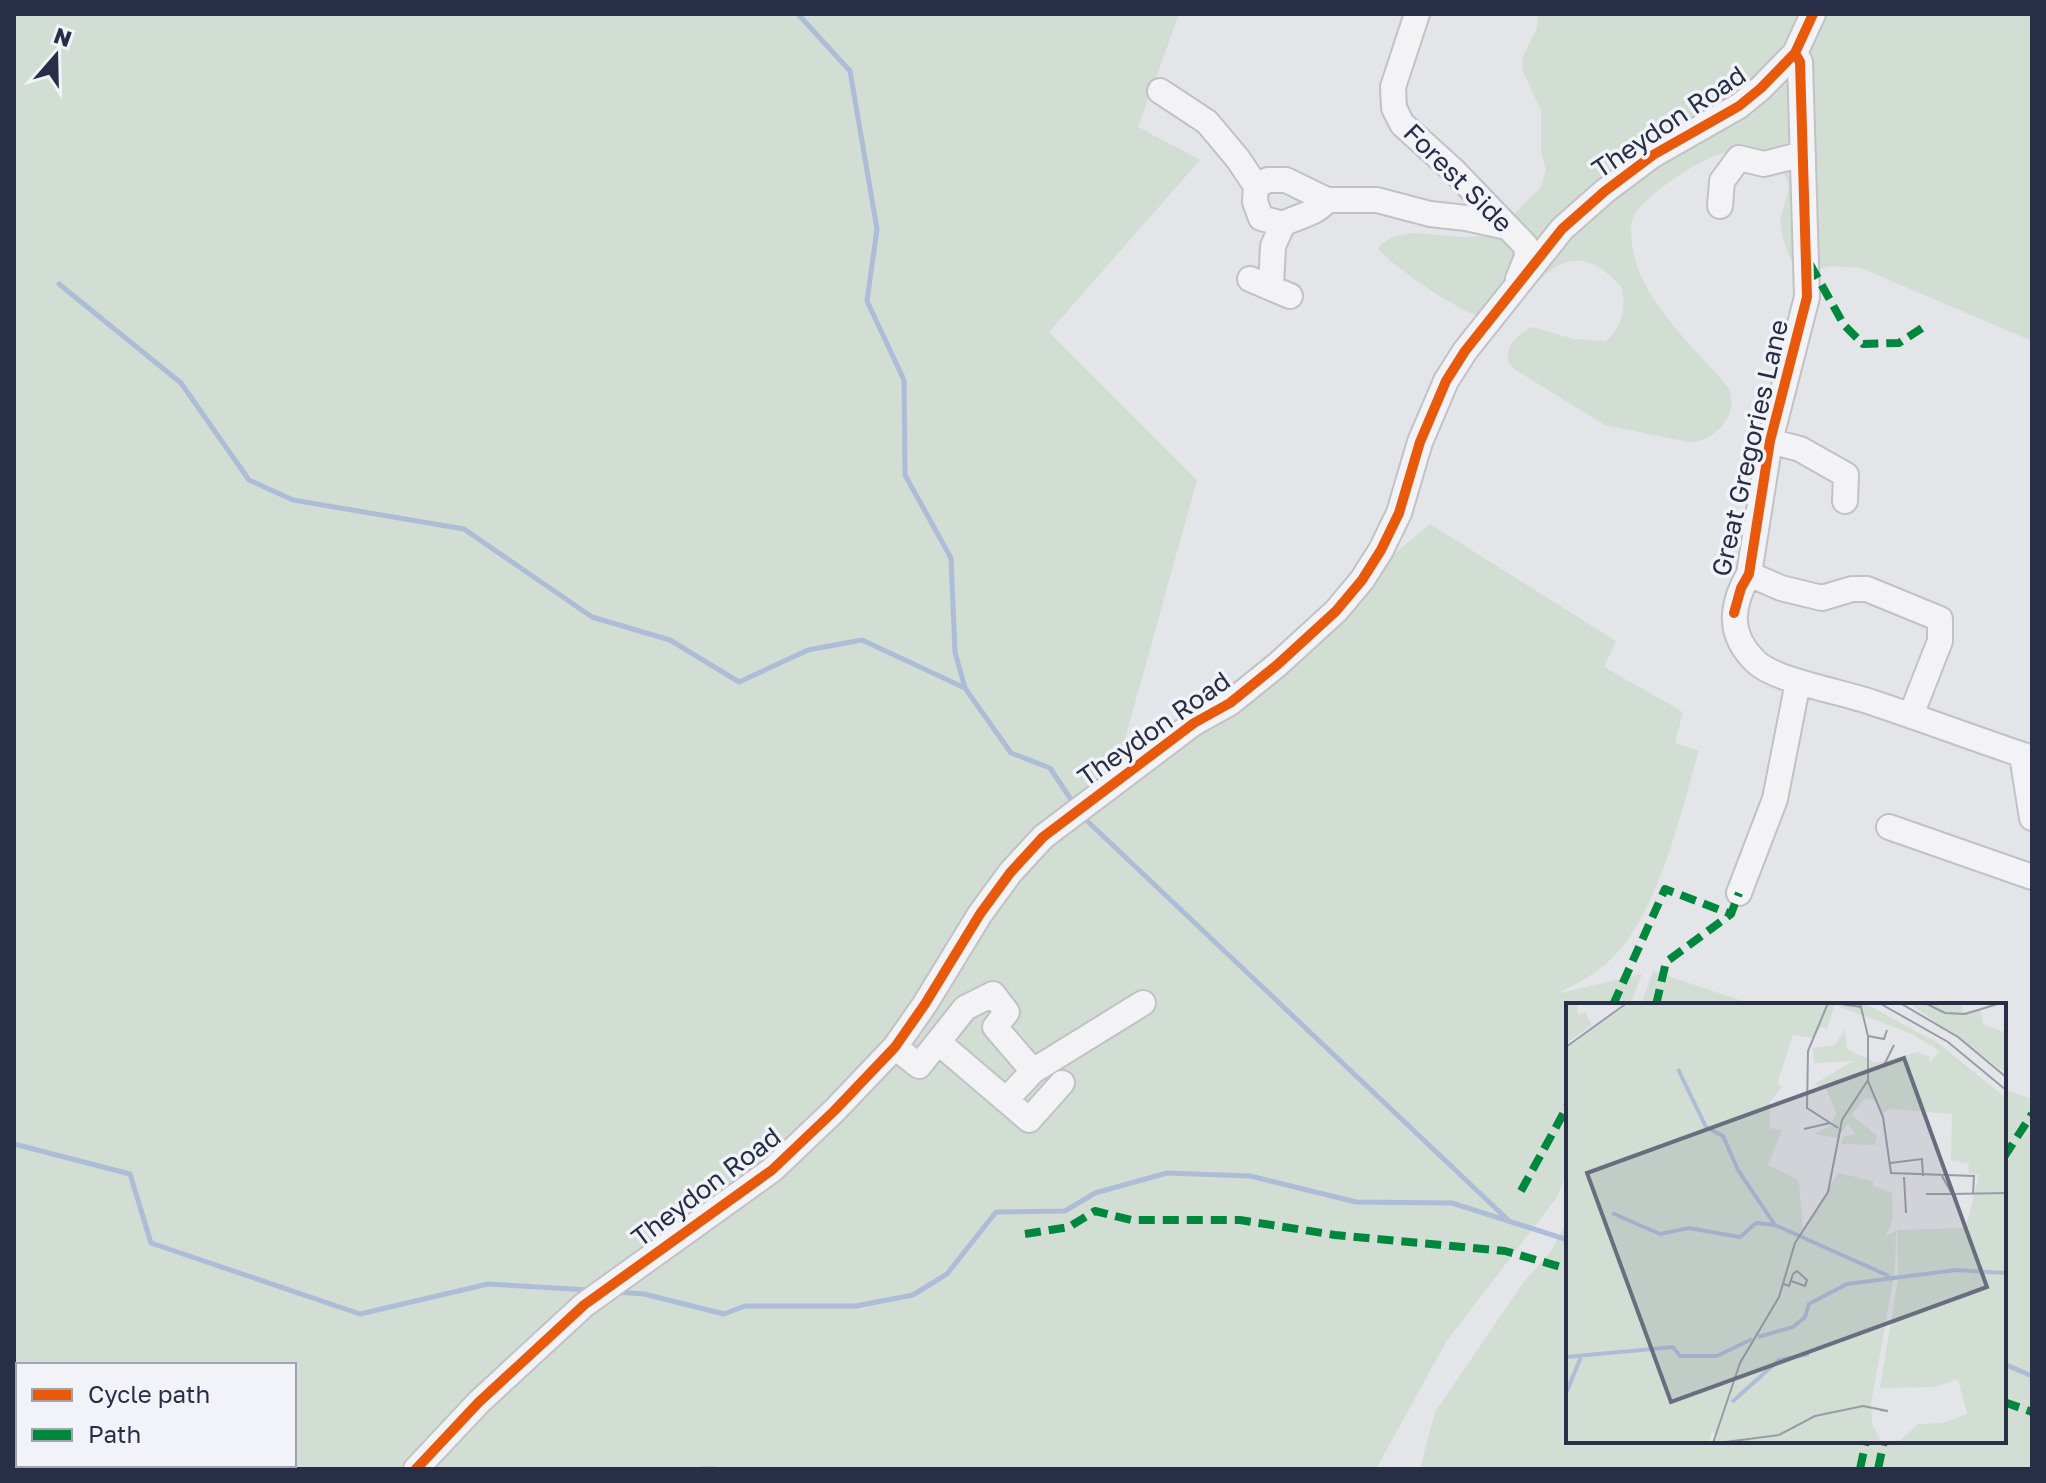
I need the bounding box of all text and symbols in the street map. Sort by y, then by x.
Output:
north arrow [16,16,96,96]
text: N [51,21,75,52]
street label: Theydon Road [1586,59,1751,184]
street label: Forest Side [1397,117,1519,239]
street label: Great Gregories Lane [1705,316,1794,579]
street label: Theydon Road [1072,665,1236,792]
inset map [1566,1003,2006,1443]
street label: Theydon Road [625,1121,786,1253]
legend [16,1363,296,1467]
text: Cycle path [88,1379,210,1408]
text: Path [88,1419,141,1448]

